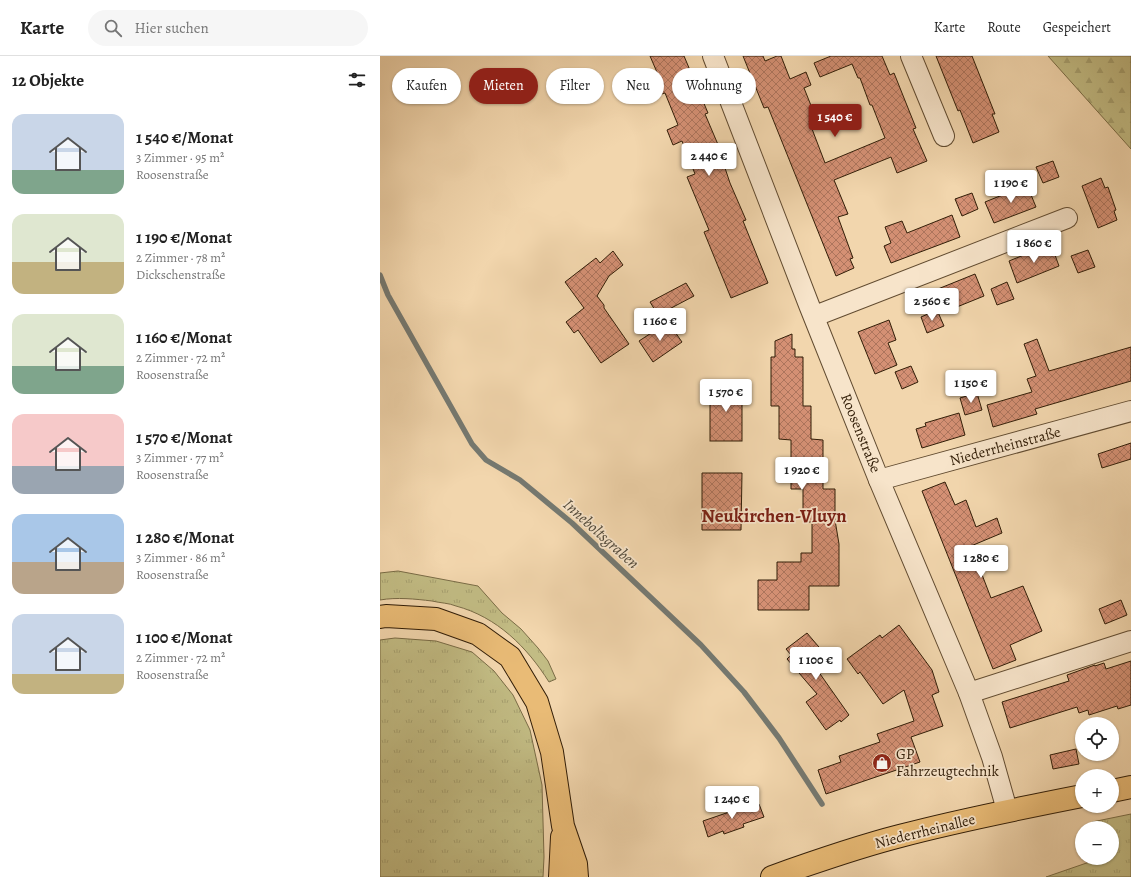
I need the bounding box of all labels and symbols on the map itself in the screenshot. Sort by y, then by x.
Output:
pin: 1 540 € [798,104,872,138]
pin: 2 440 € [672,143,746,177]
pin: 1 190 € [974,170,1048,204]
pin: 1 860 € [997,230,1071,264]
pin: 2 560 € [895,288,969,322]
pin: 1 160 € [623,308,697,342]
pin: 1 150 € [934,370,1008,404]
pin: 1 570 € [689,379,763,413]
street label: Roosenstraße [836,390,886,476]
street label: Niederrheinstraße [947,421,1063,470]
pin: 1 920 € [765,457,839,491]
water label: Inneboltsgraben [558,494,644,574]
district label: Neukirchen-Vluyn [701,503,847,529]
pin: 1 280 € [944,545,1018,579]
pin: 1 100 € [779,647,853,681]
place label: GP Fahrzeugtechnik [896,744,1000,781]
shop icon: GP Fahrzeugtechnik [871,752,893,774]
pin: 1 240 € [695,786,769,820]
street label: Niederrheinallee [873,809,978,853]

